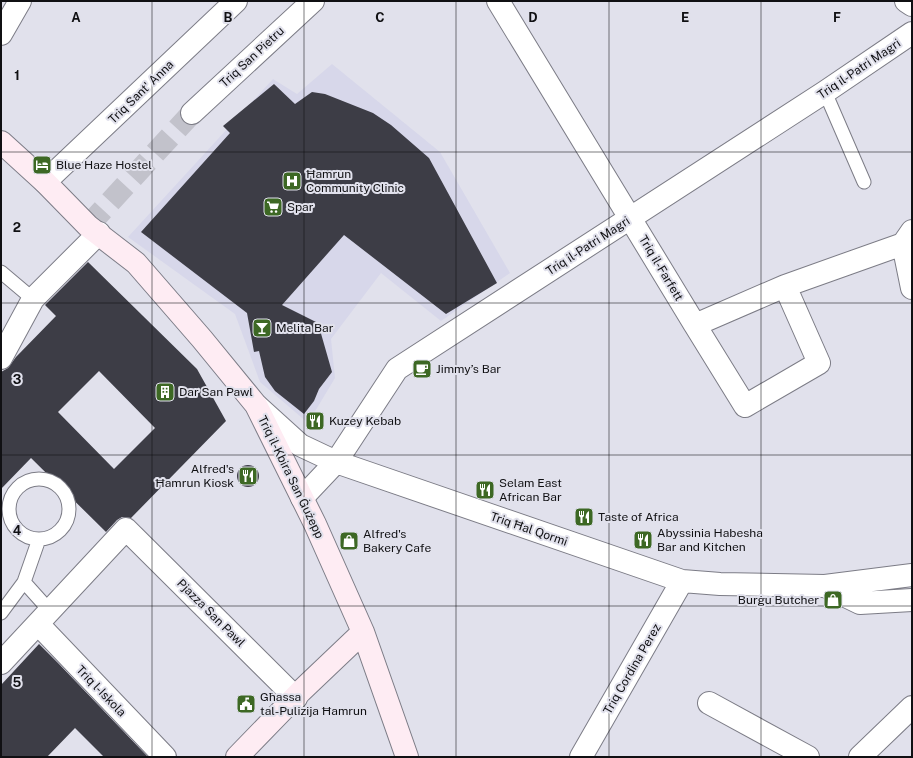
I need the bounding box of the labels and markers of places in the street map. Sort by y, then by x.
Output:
hotel icon: Blue Haze Hostel [31,154,53,176]
place label: Blue Haze Hostel [56,158,152,172]
place label: Ħamrun Community Clinic [306,167,404,195]
hospital icon: Ħamrun Community Clinic [281,170,303,192]
supermarket icon: Spar [262,196,284,218]
place label: Spar [287,200,314,214]
bar icon: Melita Bar [251,317,273,339]
place label: Melita Bar [276,321,334,335]
cafe icon: Jimmy’s Bar [411,358,433,380]
place label: Jimmy’s Bar [436,362,501,376]
building icon: Dar San Pawl [154,381,176,403]
place label: Dar San Pawl [179,385,253,399]
restaurant icon: Kuzey Kebab [304,410,326,432]
place label: Kuzey Kebab [329,414,401,428]
place label: Alfred's Ħamrun Kiosk [155,462,234,490]
restaurant icon: Alfred's Ħamrun Kiosk [237,465,259,487]
place label: Selam East African Bar [499,476,562,504]
restaurant icon: Selam East African Bar [474,479,496,501]
restaurant icon: Taste of Africa [573,506,595,528]
place label: Taste of Africa [598,510,679,524]
place label: Abyssinia Habesha Bar and Kitchen [657,526,763,554]
place label: Alfred's Bakery Cafe [363,527,431,555]
restaurant icon: Abyssinia Habesha Bar and Kitchen [632,529,654,551]
shop icon: Alfred's Bakery Cafe [338,530,360,552]
shop icon: Burġu Butcher [822,589,844,611]
place label: Burġu Butcher [738,593,819,607]
place label: Għassa tal-Pulizija Ħamrun [260,690,367,718]
public building icon: Għassa tal-Pulizija Ħamrun [235,693,257,715]

